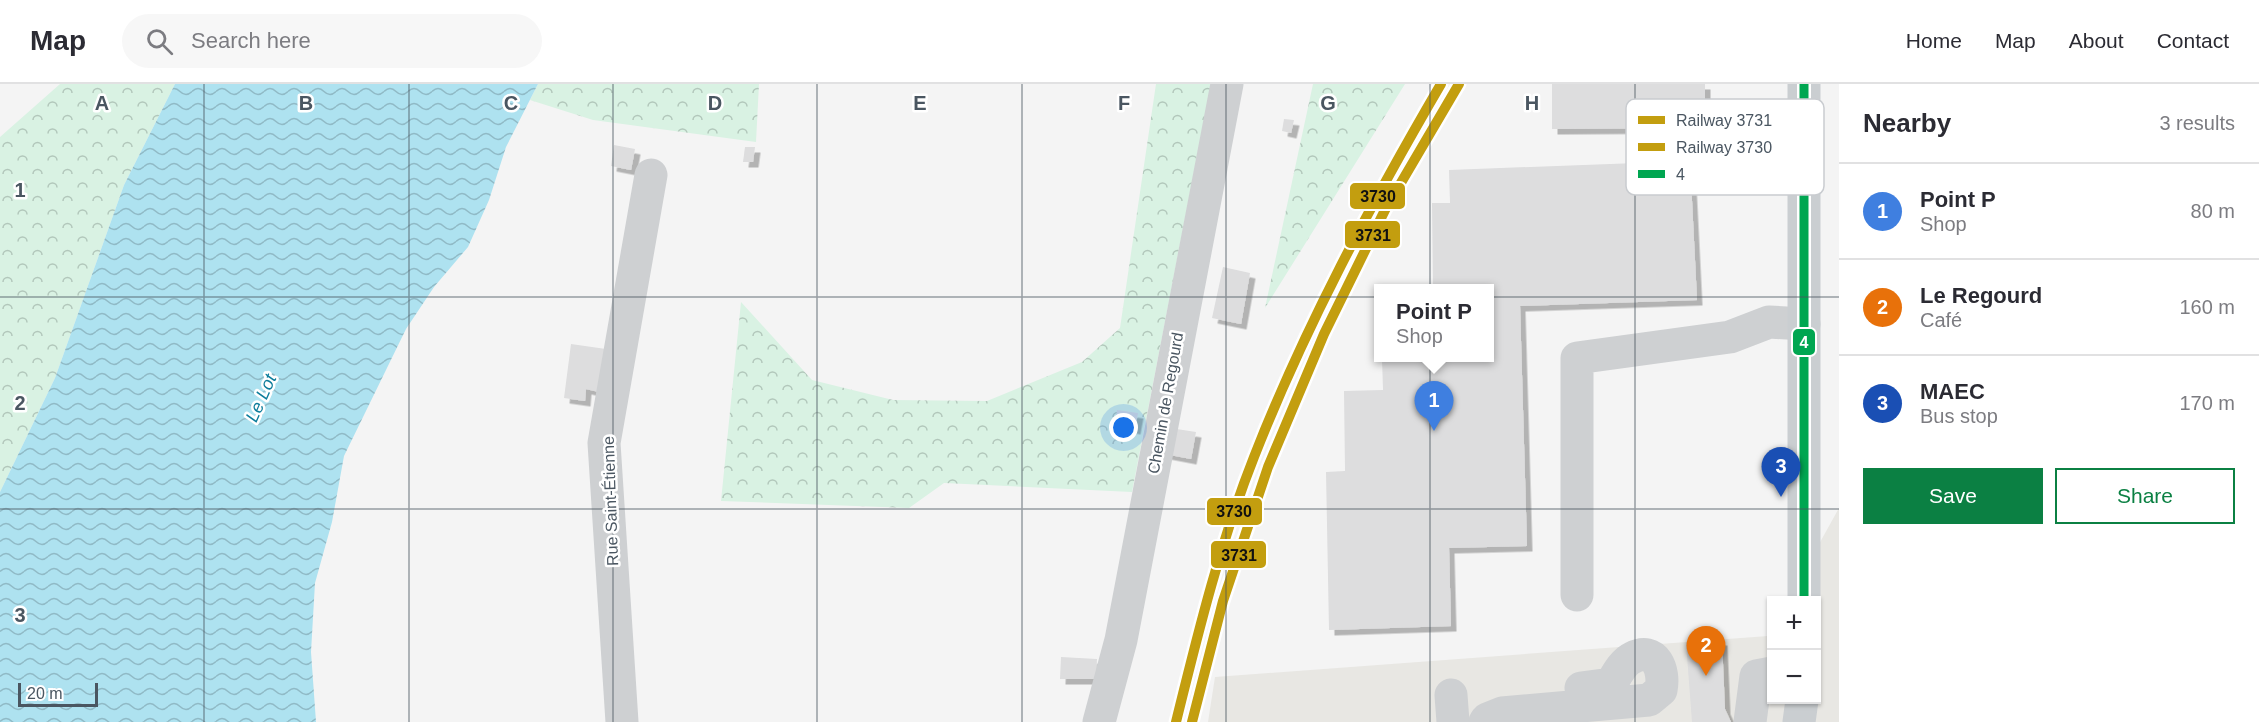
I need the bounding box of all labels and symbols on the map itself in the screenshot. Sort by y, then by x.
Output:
text: A [95,92,109,114]
text: B [299,92,313,114]
text: C [504,92,518,114]
text: D [708,92,722,114]
text: E [913,92,927,114]
text: F [1118,92,1130,114]
text: G [1320,92,1336,114]
text: H [1525,92,1539,114]
legend [1626,99,1824,195]
text: Railway 3731 [1676,112,1772,129]
text: Railway 3730 [1676,139,1772,156]
text: 4 [1676,166,1685,183]
text: 1 [14,179,26,201]
line badge: 3730 [1349,182,1406,210]
text: 3730 [1360,188,1396,205]
line badge: 3731 [1344,220,1401,249]
text: 3731 [1355,227,1391,244]
line badge: 4 [1792,328,1816,356]
street label: Chemin de Regourd [1145,331,1186,475]
text: 4 [1800,334,1809,351]
water label: Le Lot [242,370,281,425]
pin: 1 [1414,382,1454,431]
text: 2 [14,392,26,414]
your location [1109,413,1138,442]
street label: Rue Saint-Étienne [599,436,621,566]
pin: 3 [1762,448,1800,497]
line badge: 3730 [1206,497,1263,526]
text: 3730 [1216,503,1252,520]
line badge: 3731 [1210,540,1267,569]
text: 3731 [1221,547,1257,564]
text: 3 [14,604,26,626]
pin: 2 [1686,626,1726,676]
scale bar [18,680,98,708]

